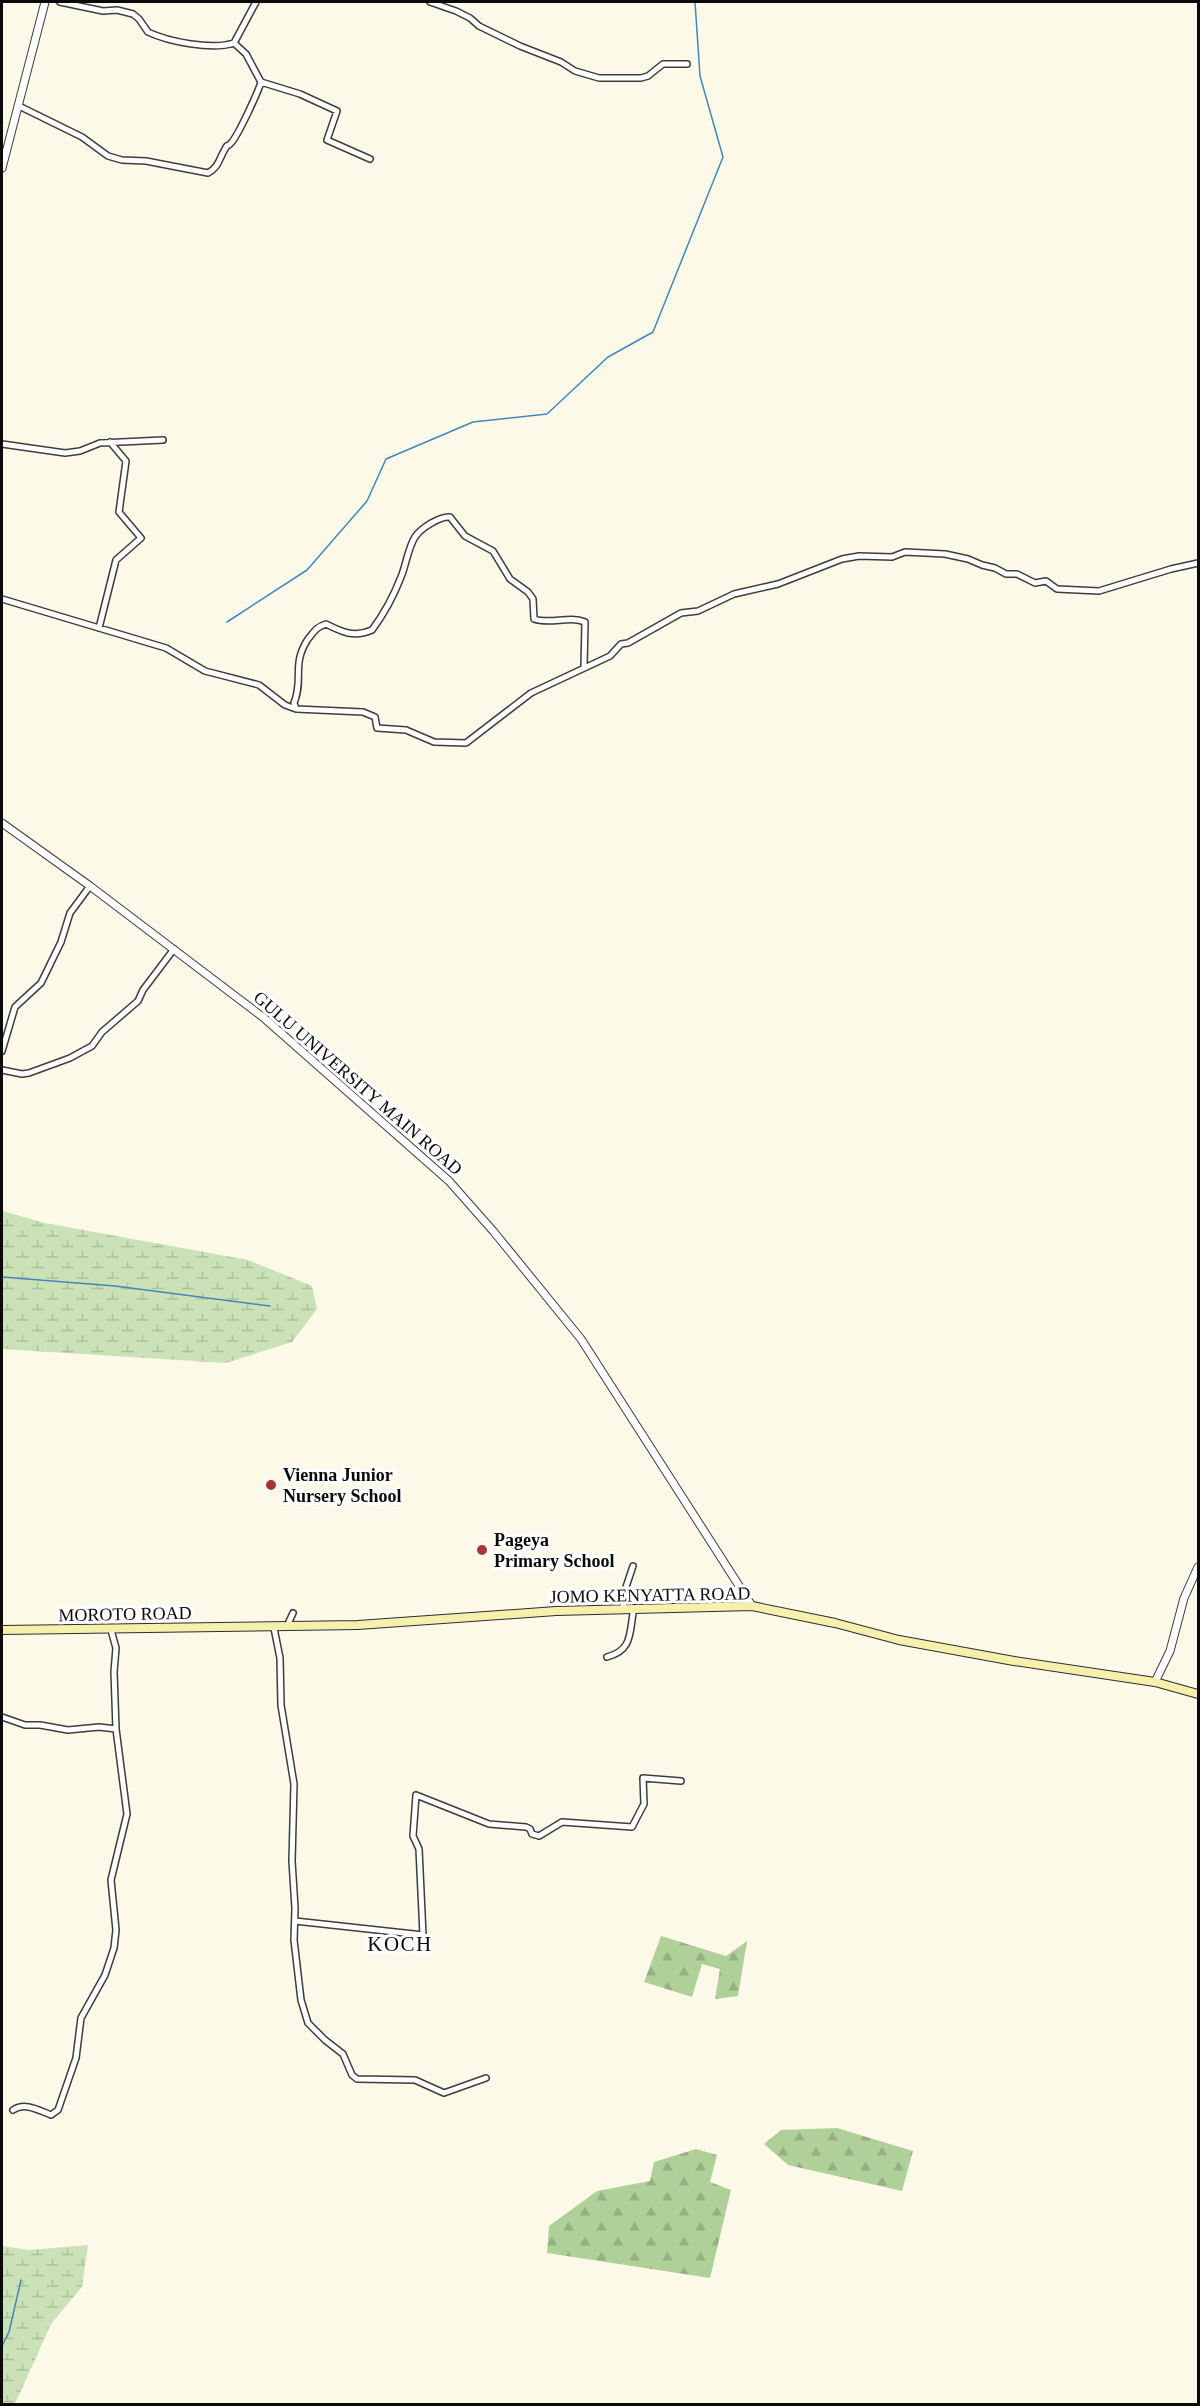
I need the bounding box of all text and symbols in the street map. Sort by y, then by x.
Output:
street label: GULU UNIVERSITY MAIN ROAD [250,987,466,1179]
place label: Vienna Junior Nursery School [283,1465,402,1506]
marker: Vienna Junior Nursery School [264,1478,278,1492]
place label: Pageya Primary School [494,1530,614,1571]
marker: Pageya Primary School [475,1543,489,1557]
street label: JOMO KENYATTA ROAD [550,1583,750,1607]
street label: MOROTO ROAD [58,1603,192,1625]
district label: KOCH [367,1932,433,1956]

